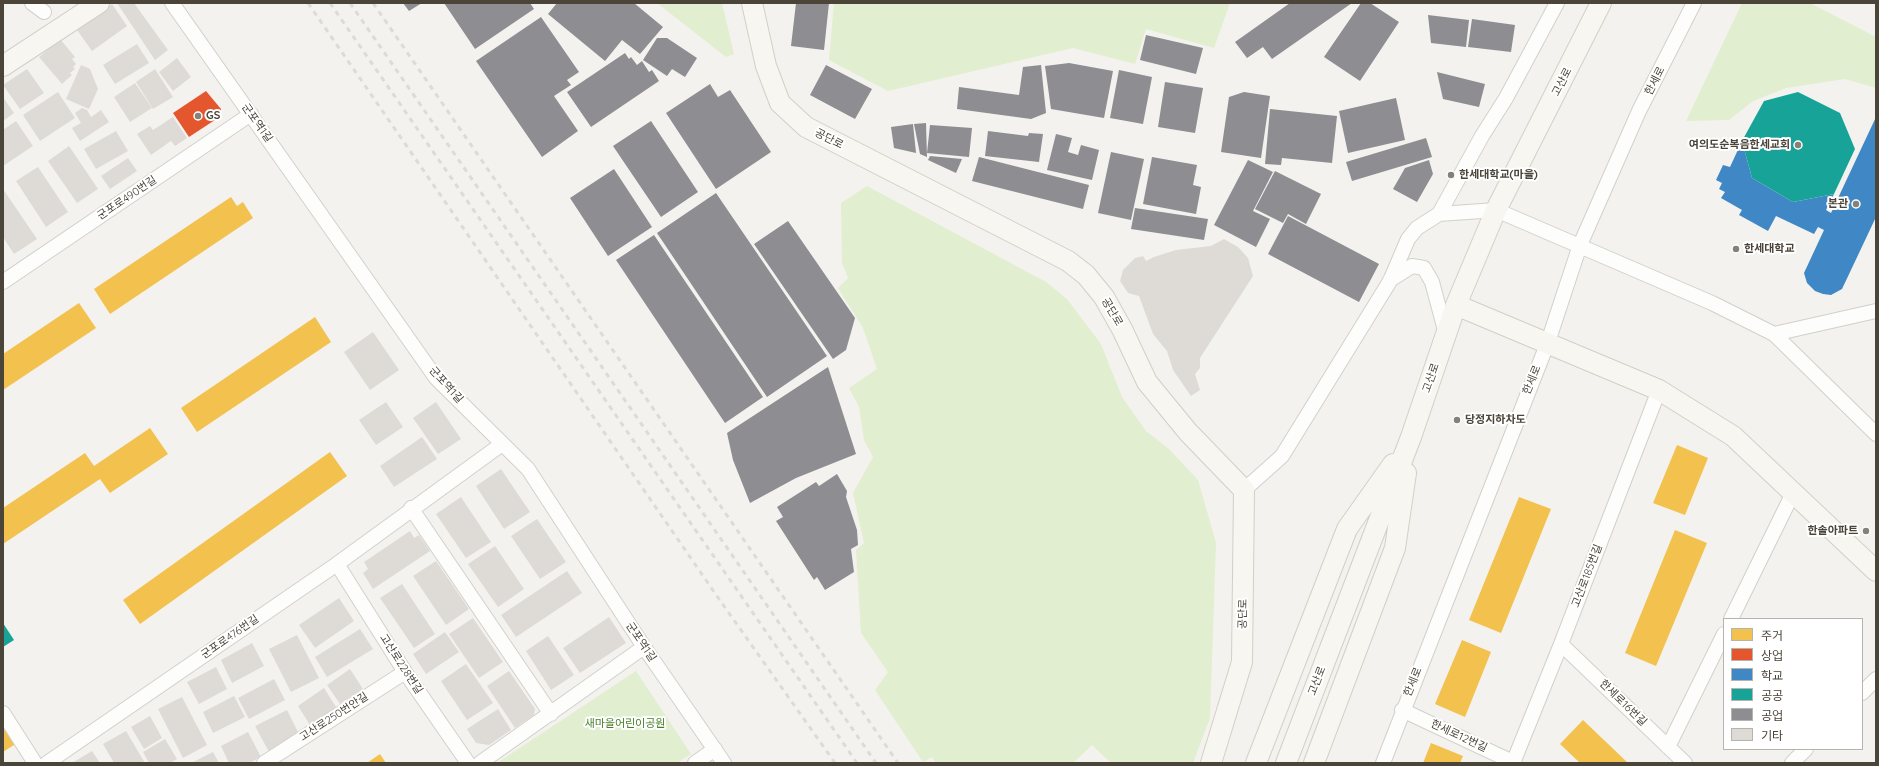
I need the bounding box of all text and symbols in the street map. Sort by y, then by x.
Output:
street label: 한세로 [1642,64,1668,98]
street label: 고산로 [1549,65,1575,99]
street label: 군포역1길 [239,101,275,145]
place label: GS [206,109,220,123]
marker: GS [193,111,203,121]
street label: 공단로 [812,126,846,152]
place label: 여의도순복음한세교회 [1689,138,1790,152]
marker: 여의도순복음한세교회 [1793,140,1803,150]
place label: 한세대학교(마을) [1459,168,1538,182]
marker: 한세대학교(마을) [1446,170,1456,180]
street label: 군포로490번길 [95,173,159,223]
place label: 본관 [1828,197,1848,211]
marker: 본관 [1851,199,1861,209]
place label: 한세대학교 [1744,242,1795,256]
marker: 한세대학교 [1731,244,1741,254]
street label: 공단로 [1099,296,1125,328]
street label: 고산로 [1420,361,1442,395]
street label: 한세로 [1520,363,1544,397]
street label: 군포역1길 [426,364,466,406]
place label: 당정지하차도 [1465,413,1526,427]
marker: 당정지하차도 [1452,415,1462,425]
place label: 한솔아파트 [1807,524,1858,538]
marker: 한솔아파트 [1861,526,1871,536]
street label: 고산로185번길 [1569,543,1605,609]
street label: 공단로 [1236,599,1250,629]
street label: 군포로476번길 [199,612,261,662]
legend [1723,618,1863,750]
street label: 군포역1길 [623,620,659,664]
text: 주거 [1761,628,1783,643]
street label: 고산로228번길 [377,632,425,696]
text: 상업 [1761,648,1783,663]
street label: 고산로 [1305,664,1329,698]
street label: 한세로 [1401,665,1425,699]
text: 학교 [1761,668,1783,683]
street label: 한세로16번길 [1597,677,1649,729]
text: 공공 [1761,688,1783,703]
street label: 고산로250번안길 [297,690,371,744]
text: 공업 [1761,708,1783,723]
park label: 새마을어린이공원 [585,717,665,731]
street label: 한세로12번길 [1429,717,1489,755]
text: 기타 [1761,728,1783,743]

